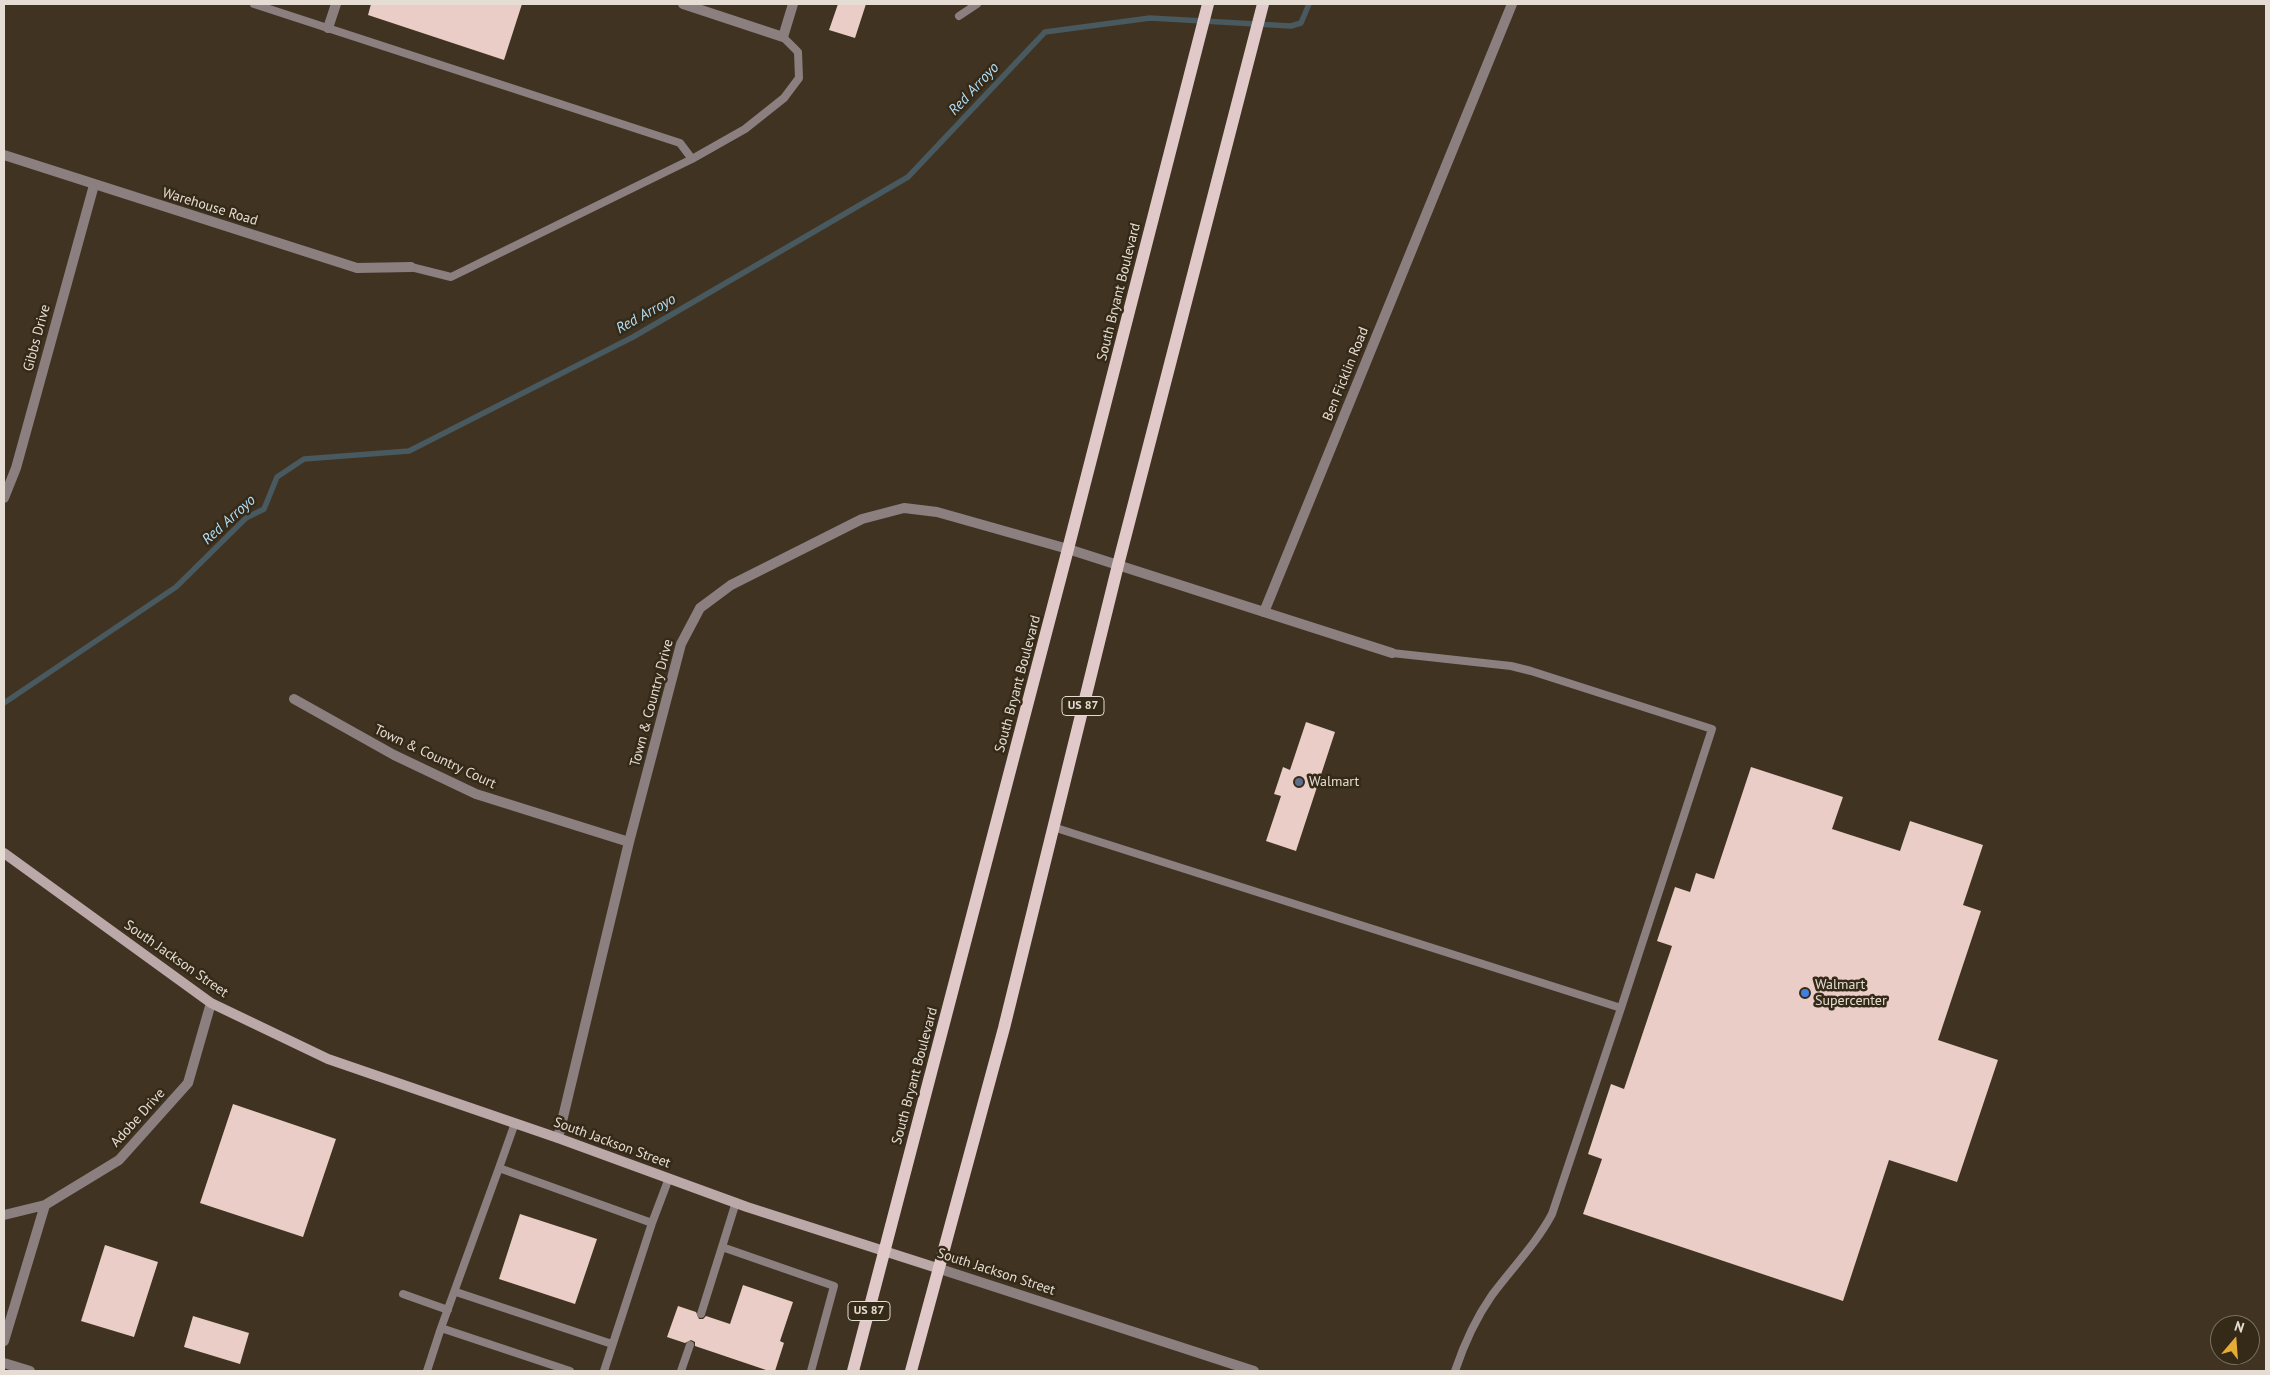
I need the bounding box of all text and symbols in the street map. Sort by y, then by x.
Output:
water label: Red Arroyo [945,59,1003,119]
street label: Warehouse Road [160,185,260,229]
street label: South Bryant Boulevard [1094,221,1144,363]
water label: Red Arroyo [613,290,679,338]
street label: Gibbs Drive [20,303,54,373]
street label: Ben Ficklin Road [1320,325,1372,423]
water label: Red Arroyo [199,491,259,549]
street label: South Bryant Boulevard [992,614,1044,754]
street label: Town & Country Drive [627,637,677,769]
road number: US 87 [1062,696,1104,716]
street label: Town & Country Court [371,721,499,793]
place label: Walmart [1309,774,1359,790]
marker: Walmart [1293,776,1305,788]
street label: South Jackson Street [121,917,231,1001]
place label: Walmart Supercenter [1815,977,1887,1010]
marker: Walmart Supercenter [1799,987,1811,999]
street label: South Bryant Boulevard [889,1006,941,1146]
street label: Adobe Drive [107,1085,169,1151]
street label: South Jackson Street [551,1114,673,1172]
street label: South Jackson Street [935,1245,1057,1299]
road number: US 87 [848,1302,890,1320]
north arrow [2210,1315,2260,1365]
text: N [2232,1317,2246,1337]

